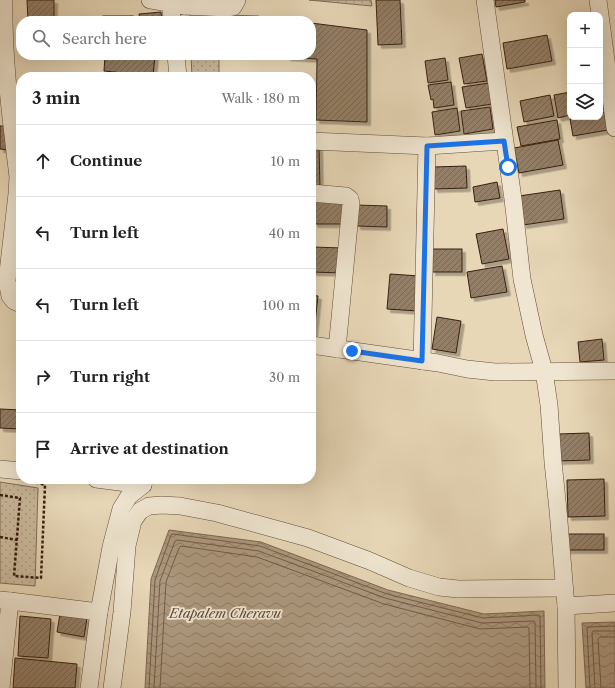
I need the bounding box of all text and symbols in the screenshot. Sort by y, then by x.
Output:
map controls [567,12,603,120]
button: + [567,12,603,48]
search box [16,16,316,60]
icon: search [30,27,52,49]
text: Search here [62,29,147,48]
button: − [567,48,603,84]
button: layers [567,84,603,120]
text: 3 min [32,88,81,108]
text: Walk · 180 m [221,90,300,106]
icon: ahead [32,150,54,172]
text: Continue [70,151,142,170]
text: 10 m [271,153,300,169]
route start [499,158,517,176]
icon: left [32,222,54,244]
text: Turn left [70,223,139,242]
text: 40 m [269,225,300,241]
icon: left [32,294,54,316]
text: Turn left [70,295,139,314]
text: 100 m [262,297,300,313]
route end [343,342,361,360]
icon: right [32,366,54,388]
text: Turn right [70,367,150,386]
text: 30 m [269,369,300,385]
icon: arrive [32,438,54,460]
text: Arrive at destination [70,439,229,458]
water label: Etapalem Cheravu [168,605,281,621]

